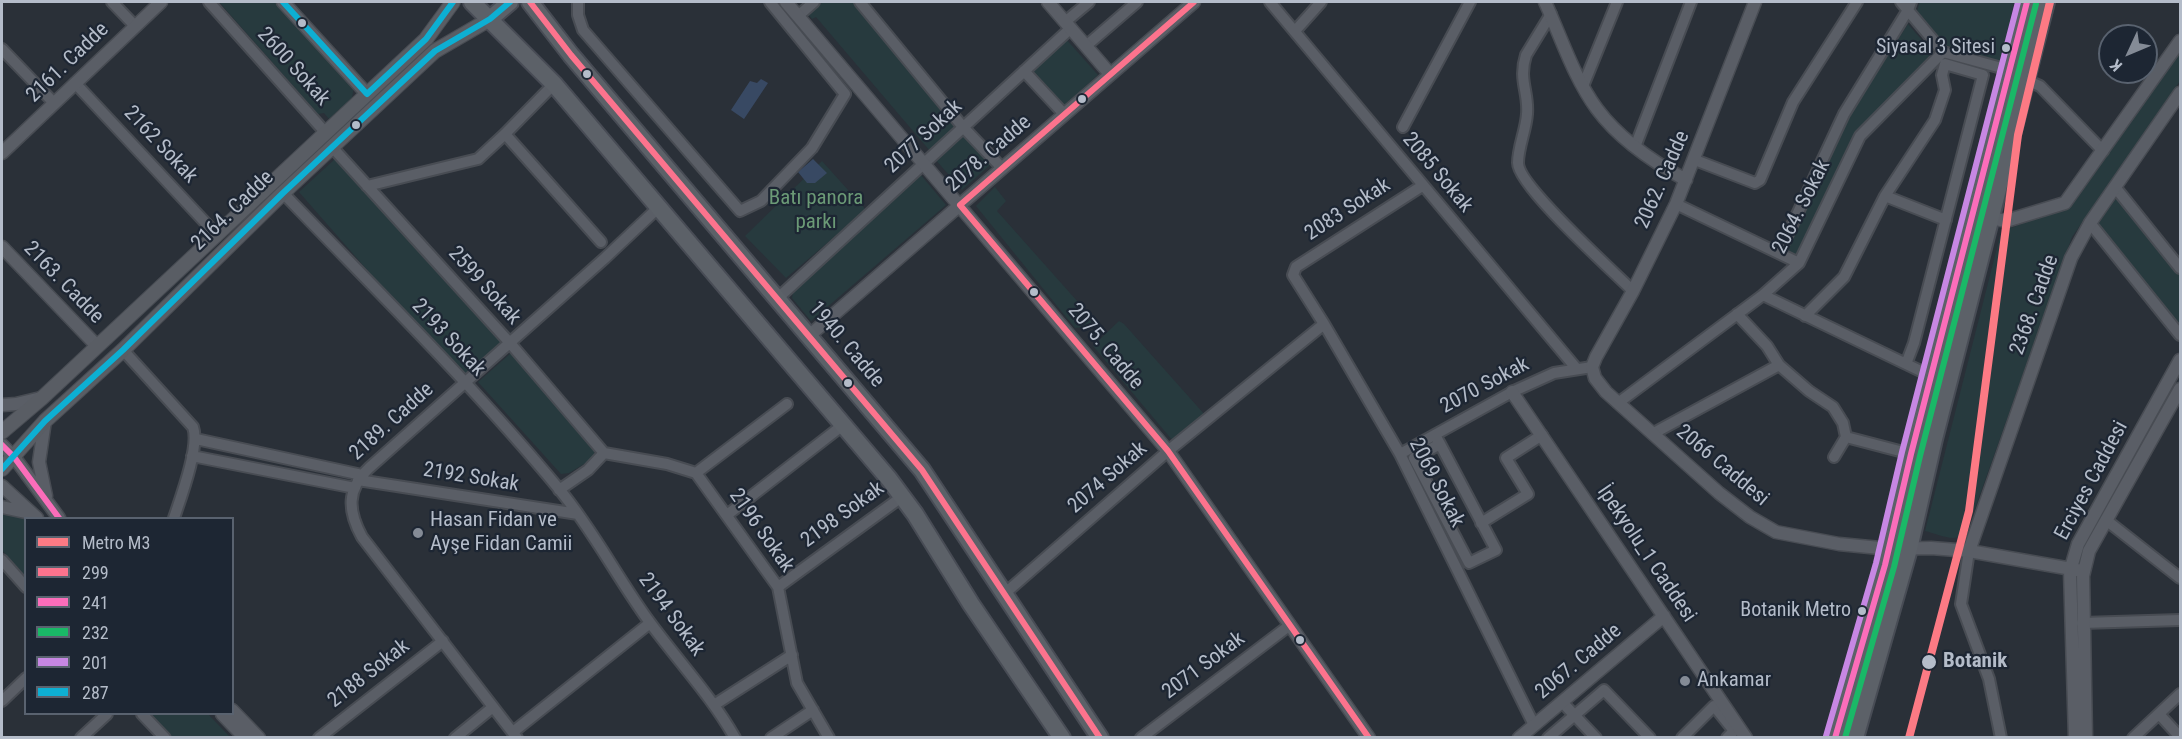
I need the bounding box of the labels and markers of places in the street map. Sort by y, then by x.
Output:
unlabelled marker [296,17,308,29]
place label: Siyasal 3 Sitesi [1876,36,1995,60]
marker: Siyasal 3 Sitesi [2000,42,2012,54]
unlabelled marker [581,68,593,80]
unlabelled marker [1076,93,1088,105]
unlabelled marker [350,119,362,131]
unlabelled marker [1028,286,1040,298]
unlabelled marker [842,377,854,389]
place label: Hasan Fidan ve Ayşe Fidan Camii [430,508,572,558]
marker: Hasan Fidan ve Ayşe Fidan Camii [411,526,425,540]
place label: Botanik Metro [1740,599,1851,623]
marker: Botanik Metro [1856,605,1868,617]
unlabelled marker [1294,634,1306,646]
place label: Botanik [1943,649,2007,675]
marker: Botanik [1920,653,1938,671]
place label: Ankamar [1697,668,1771,694]
marker: Ankamar [1678,674,1692,688]

